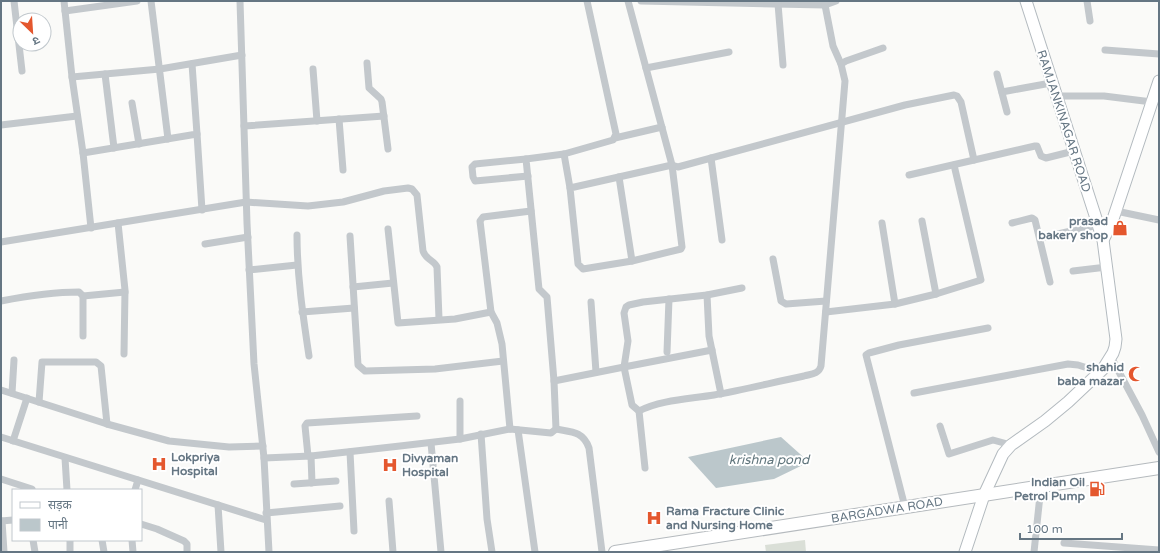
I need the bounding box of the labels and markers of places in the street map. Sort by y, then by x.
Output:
place label: prasad bakery shop [1038,214,1108,243]
shop icon: prasad bakery shop [1111,219,1129,237]
place label: shahid baba mazar [1057,360,1124,388]
mosque icon: shahid baba mazar [1127,365,1145,383]
place label: Lokpriya Hospital [171,450,220,479]
place label: Divyaman Hospital [402,451,458,480]
hospital icon: Lokpriya Hospital [150,455,168,473]
hospital icon: Divyaman Hospital [381,456,399,474]
place label: Indian Oil Petrol Pump [1014,475,1085,504]
fuel station icon: Indian Oil Petrol Pump [1088,480,1106,498]
place label: Rama Fracture Clinic and Nursing Home [666,504,785,533]
hospital icon: Rama Fracture Clinic and Nursing Home [645,509,663,527]

